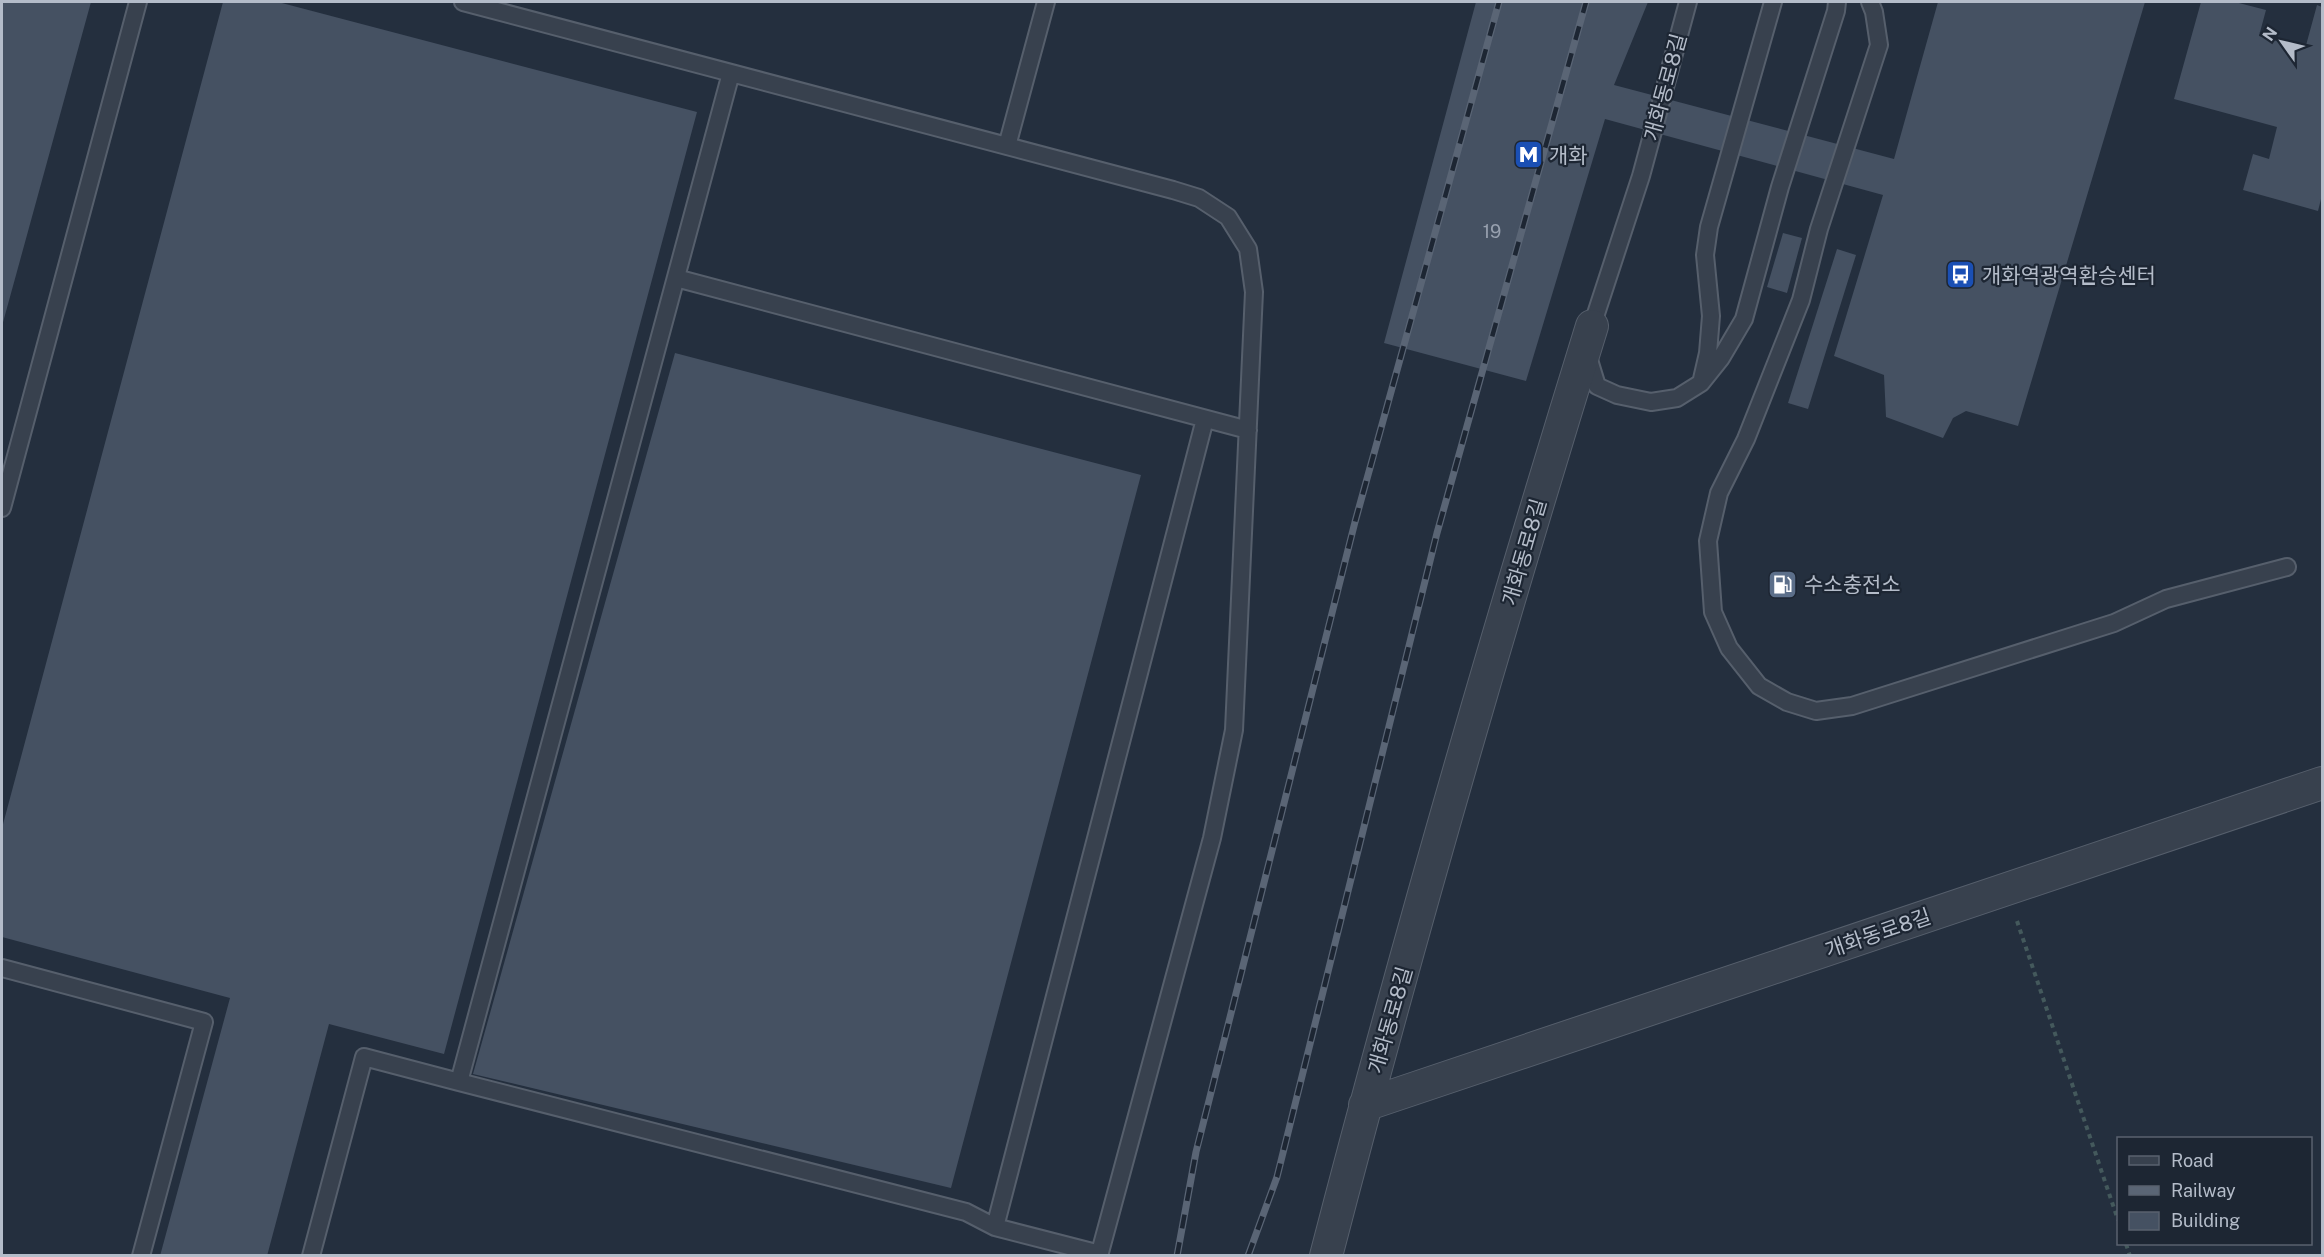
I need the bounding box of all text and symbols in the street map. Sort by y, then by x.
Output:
north arrow [2252,12,2312,72]
text: N [2259,23,2281,44]
street label: 개화동로8길 [1639,31,1691,143]
metro station icon: 개화 [1512,139,1544,171]
place label: 개화 [1549,143,1588,168]
house number: 19 [1483,221,1501,242]
bus stop icon: 개화역광역환승센터 [1945,259,1977,291]
place label: 개화역광역환승센터 [1982,263,2156,288]
street label: 개화동로8길 [1497,496,1551,608]
fuel station icon: 수소충전소 [1767,568,1799,600]
place label: 수소충전소 [1804,572,1901,597]
street label: 개화동로8길 [1822,903,1934,963]
street label: 개화동로8길 [1363,964,1417,1076]
legend [2117,1137,2312,1245]
text: Road [2171,1150,2214,1171]
text: Railway [2171,1180,2236,1201]
text: Building [2171,1210,2240,1231]

